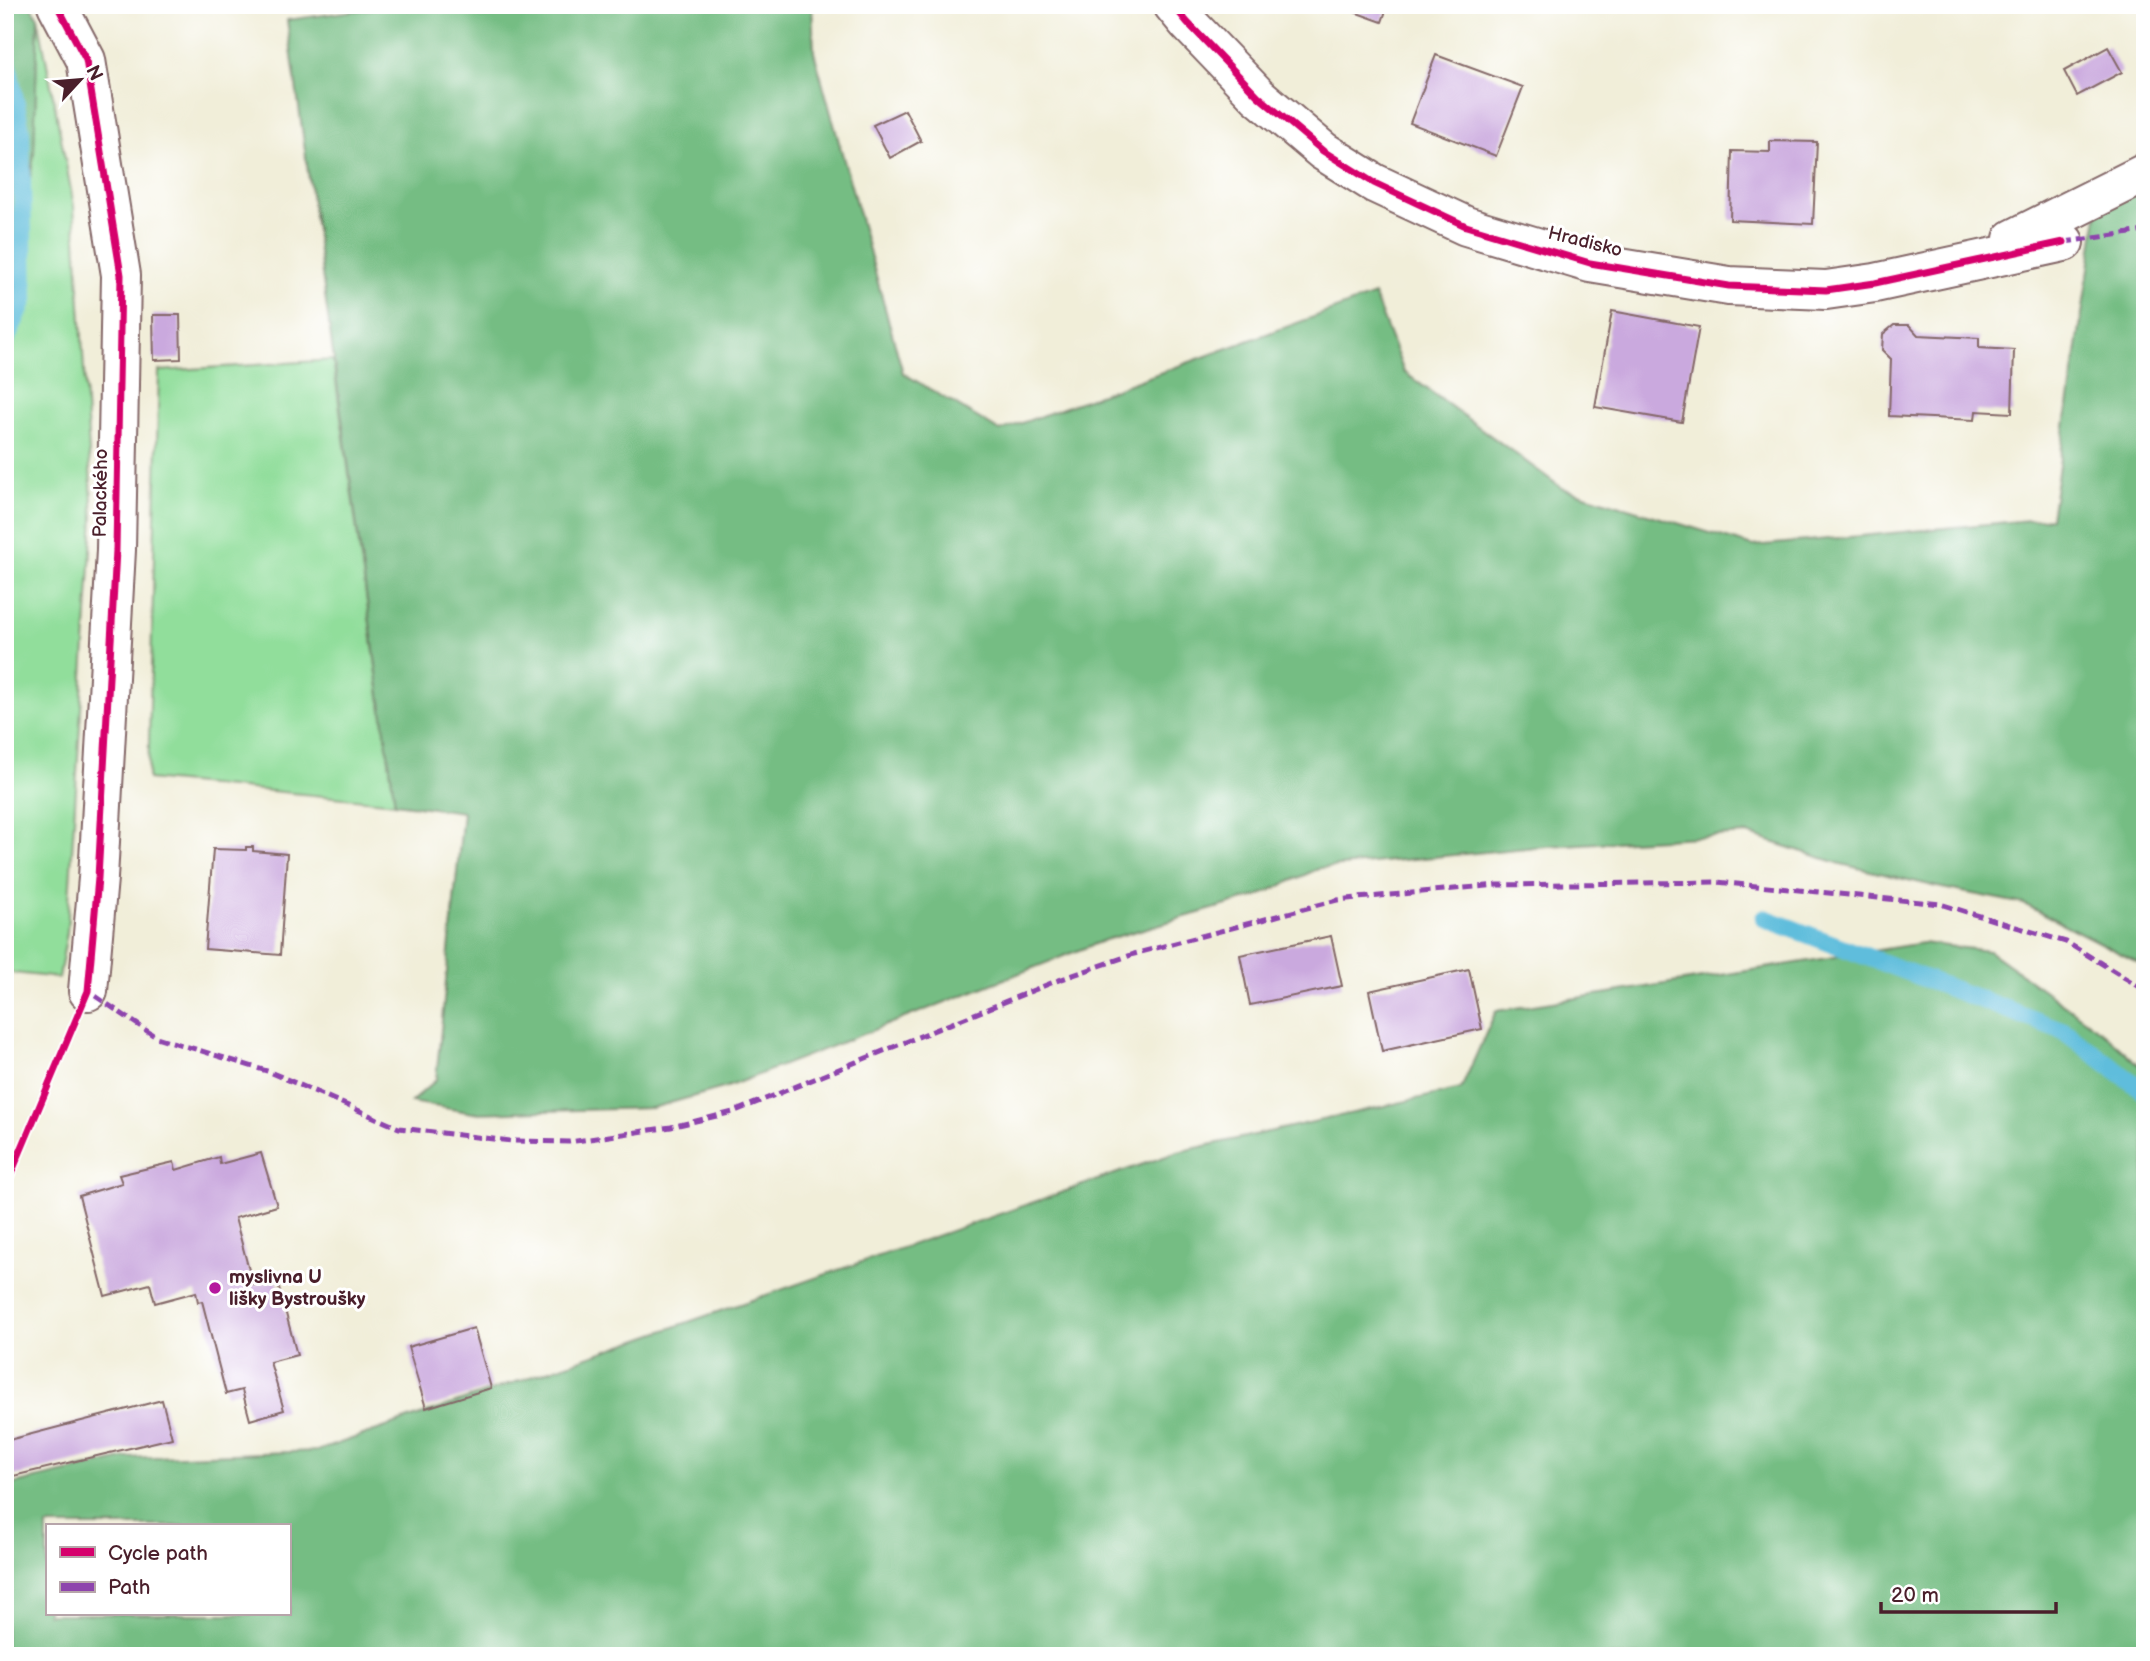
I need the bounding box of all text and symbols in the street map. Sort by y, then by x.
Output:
north arrow [46,46,116,116]
text: N [80,62,107,85]
street label: Hradisko [1546,222,1624,262]
street label: Palackého [89,448,113,538]
place label: myslivna U lišky Bystroušky [229,1266,366,1311]
marker: myslivna U lišky Bystroušky [207,1280,223,1296]
legend [46,1524,290,1616]
text: Cycle path [108,1541,208,1566]
scale bar [1881,1570,2056,1614]
text: Path [108,1575,150,1600]
text: 20 m [1891,1583,1939,1608]

